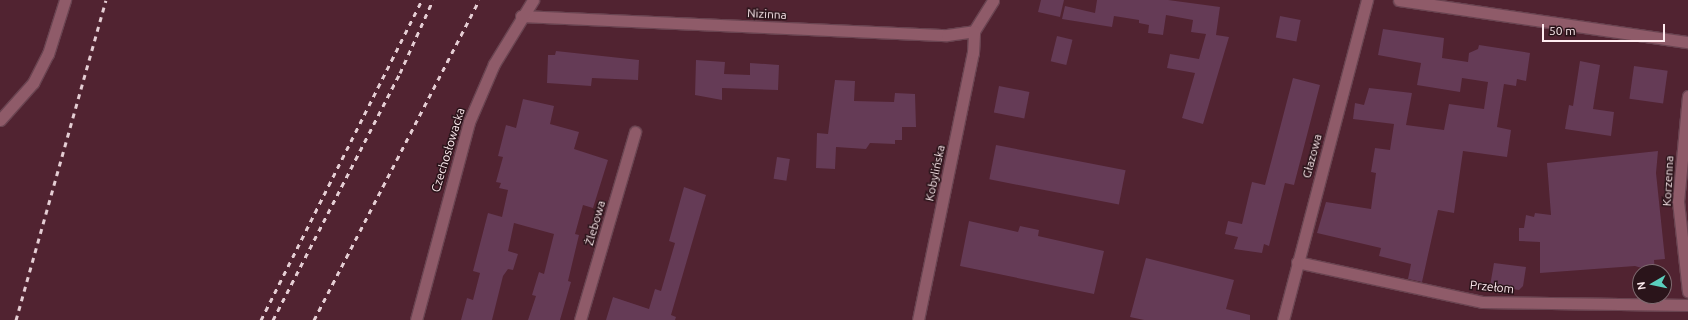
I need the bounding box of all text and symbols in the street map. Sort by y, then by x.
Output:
street label: Nizinna [747,6,787,22]
scale bar [1544,16,1667,42]
text: 50 m [1549,24,1576,37]
street label: Czechosłowacka [428,106,468,194]
street label: Głazowa [1299,132,1325,180]
street label: Kobylińska [922,143,948,203]
street label: Korzenna [1659,155,1677,207]
street label: Żlebowa [582,199,608,247]
north arrow [1632,264,1672,304]
street label: Przełom [1469,278,1515,296]
text: N [1635,281,1648,291]

